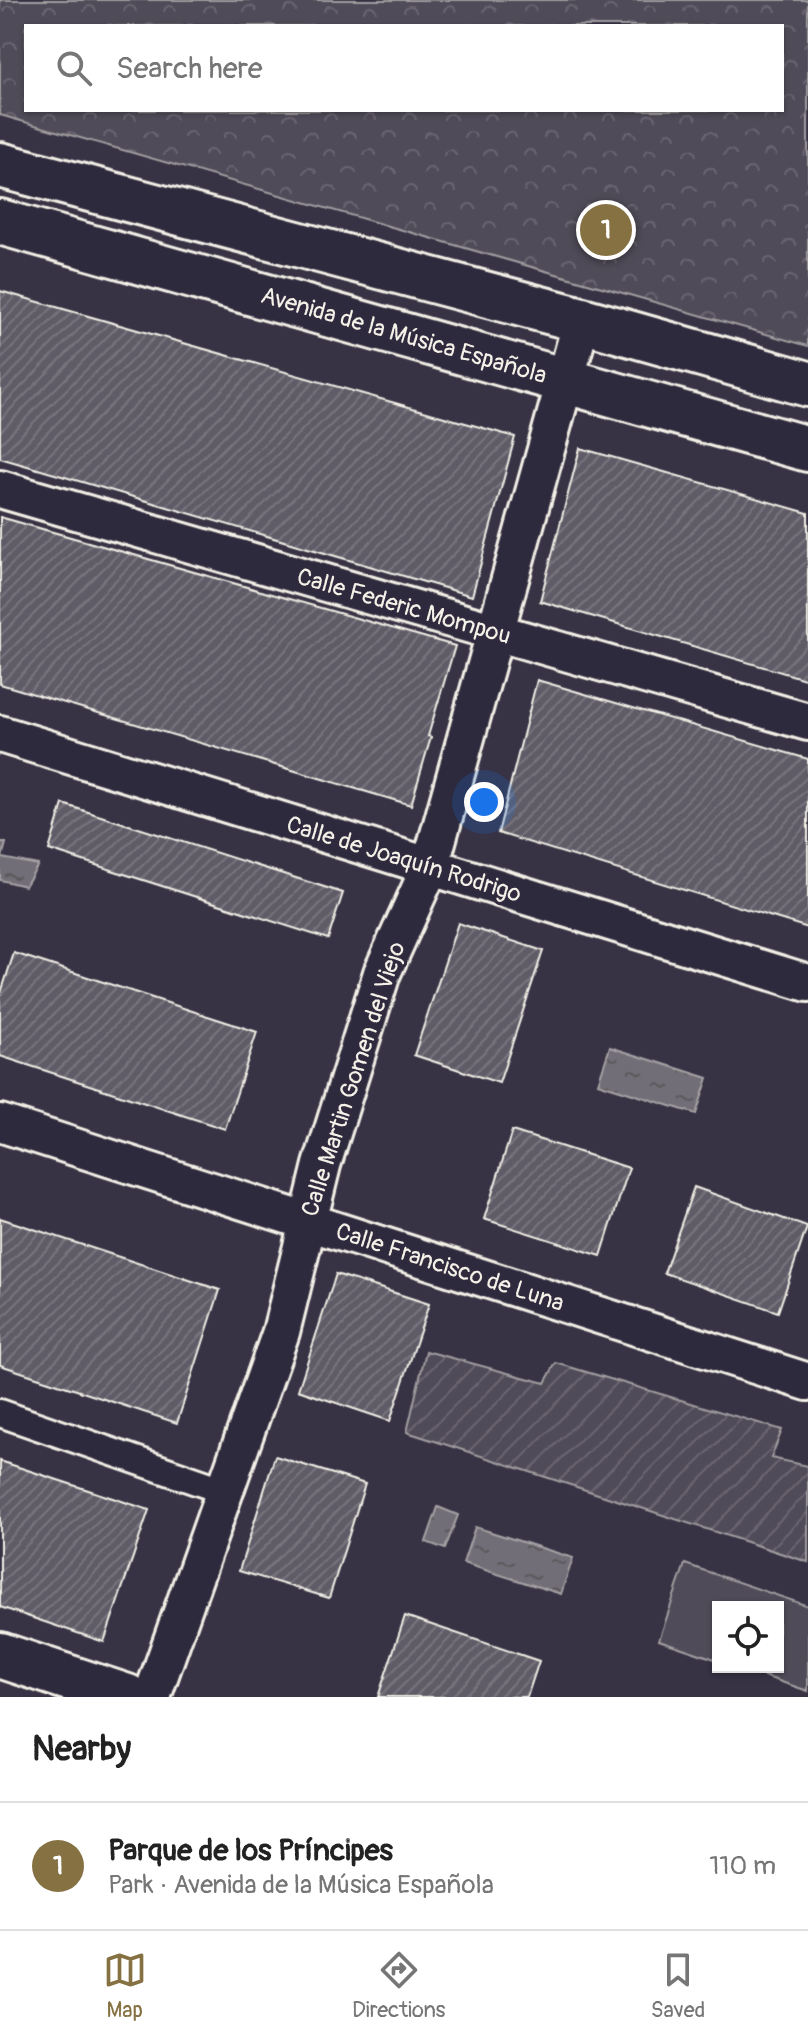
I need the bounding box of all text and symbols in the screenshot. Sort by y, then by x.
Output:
search box [24,24,784,112]
icon: search [52,46,96,90]
text: Search here [116,50,263,87]
pin: 1 [580,200,632,260]
street label: Avenida de la Música Española [258,281,550,390]
street label: Calle Federic Mompou [294,562,514,651]
your location [464,782,504,822]
street label: Calle de Joaquín Rodrigo [283,810,525,909]
street label: Calle Martin Gomen del Viejo [295,938,412,1220]
street label: Calle Francisco de Luna [332,1217,568,1318]
map controls [712,1601,784,1673]
button: locate [712,1601,784,1673]
text: Nearby [32,1728,131,1771]
text: Parque de los Príncipes [108,1832,393,1869]
text: 1 [53,1850,63,1882]
text: 110 m [709,1850,776,1882]
text: Park · Avenida de la Música Española [108,1869,494,1901]
tab: Map [103,1948,147,2024]
tab: Directions [352,1948,445,2024]
tab: Saved [651,1948,705,2024]

